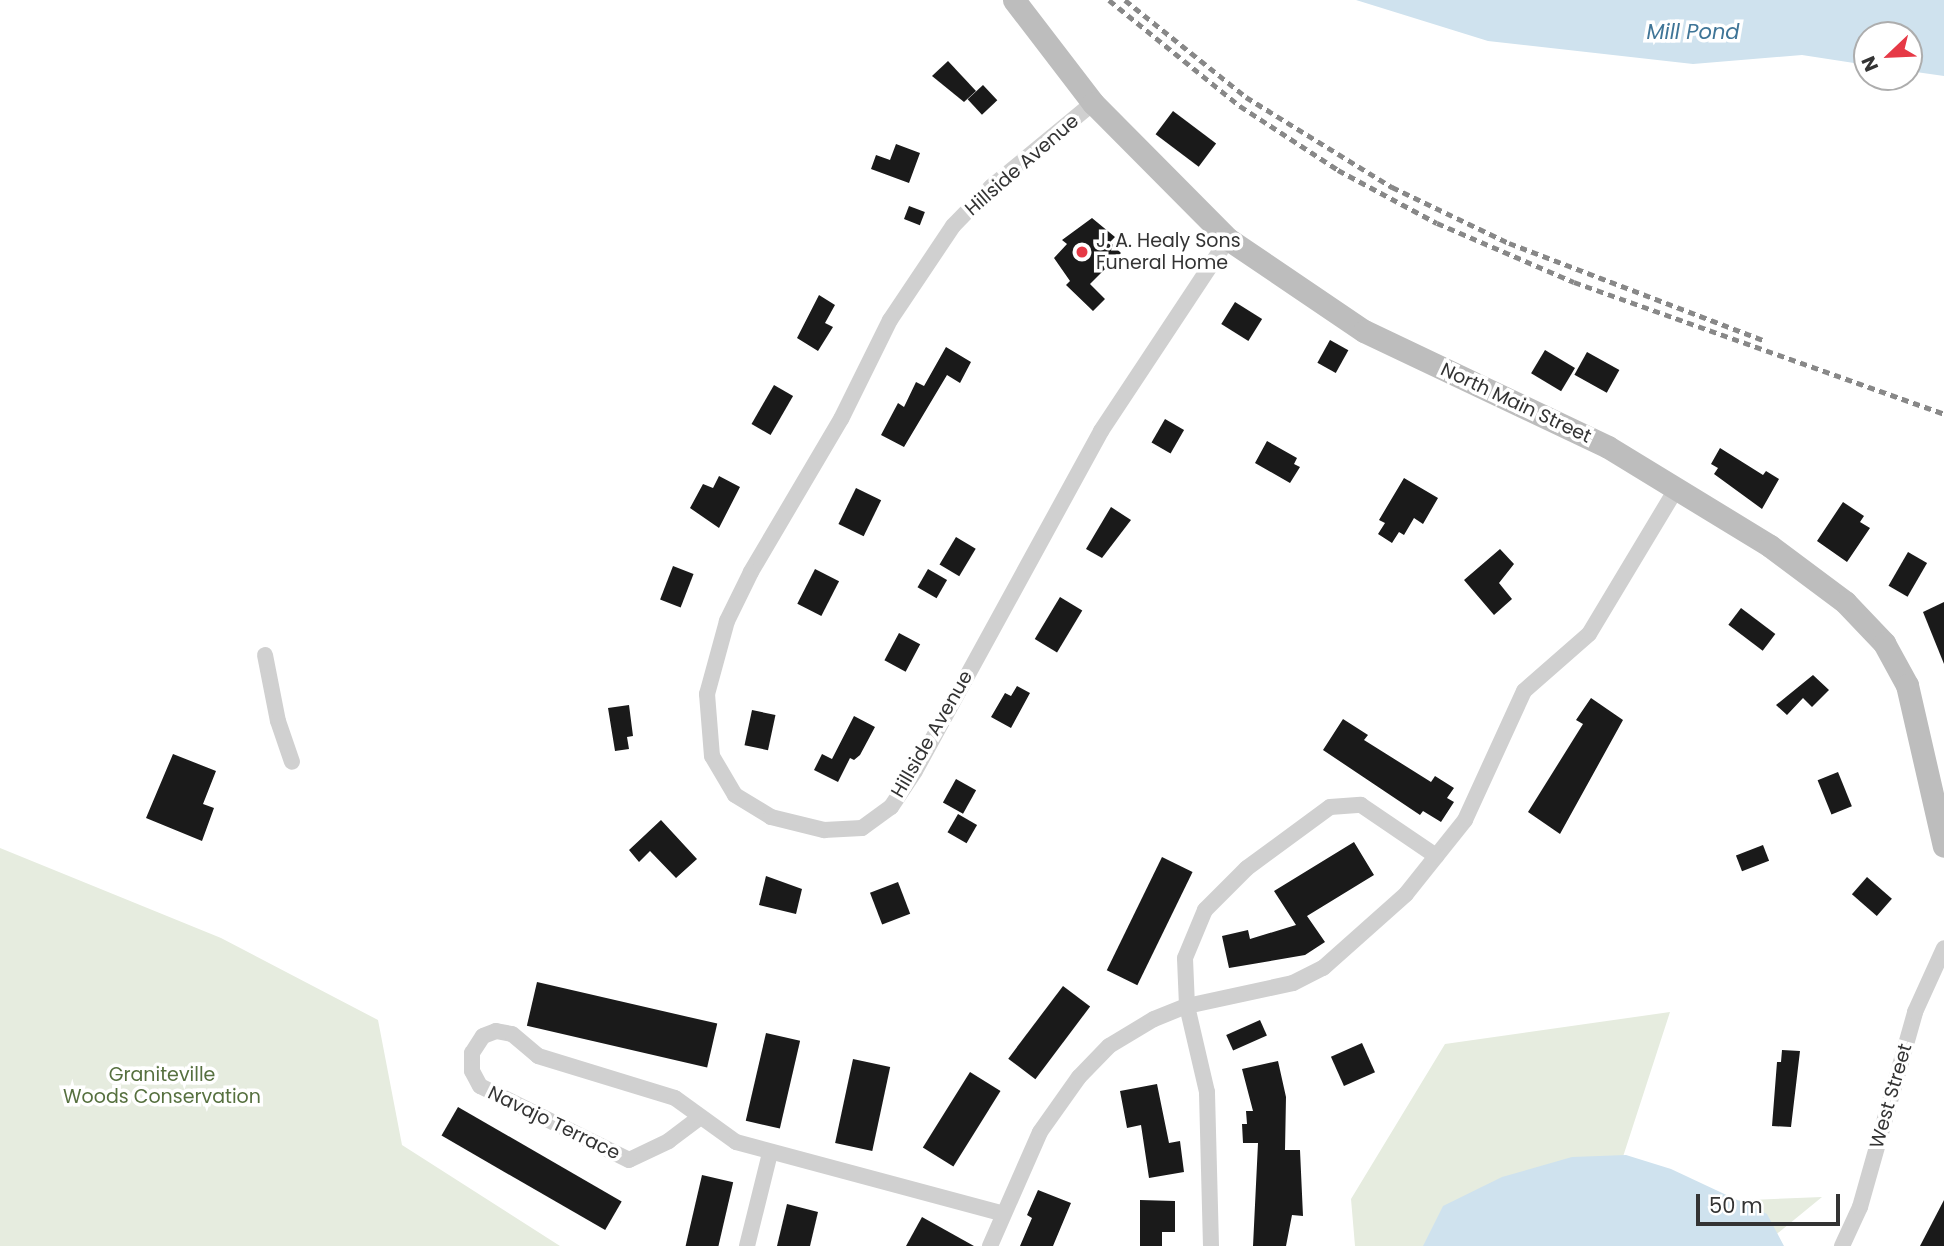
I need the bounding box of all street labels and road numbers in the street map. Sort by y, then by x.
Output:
street label: Hillside Avenue [961,110,1083,220]
street label: North Main Street [1437,358,1595,448]
street label: Hillside Avenue [886,666,978,802]
street label: West Street [1865,1041,1917,1151]
street label: Navajo Terrace [484,1081,624,1165]

